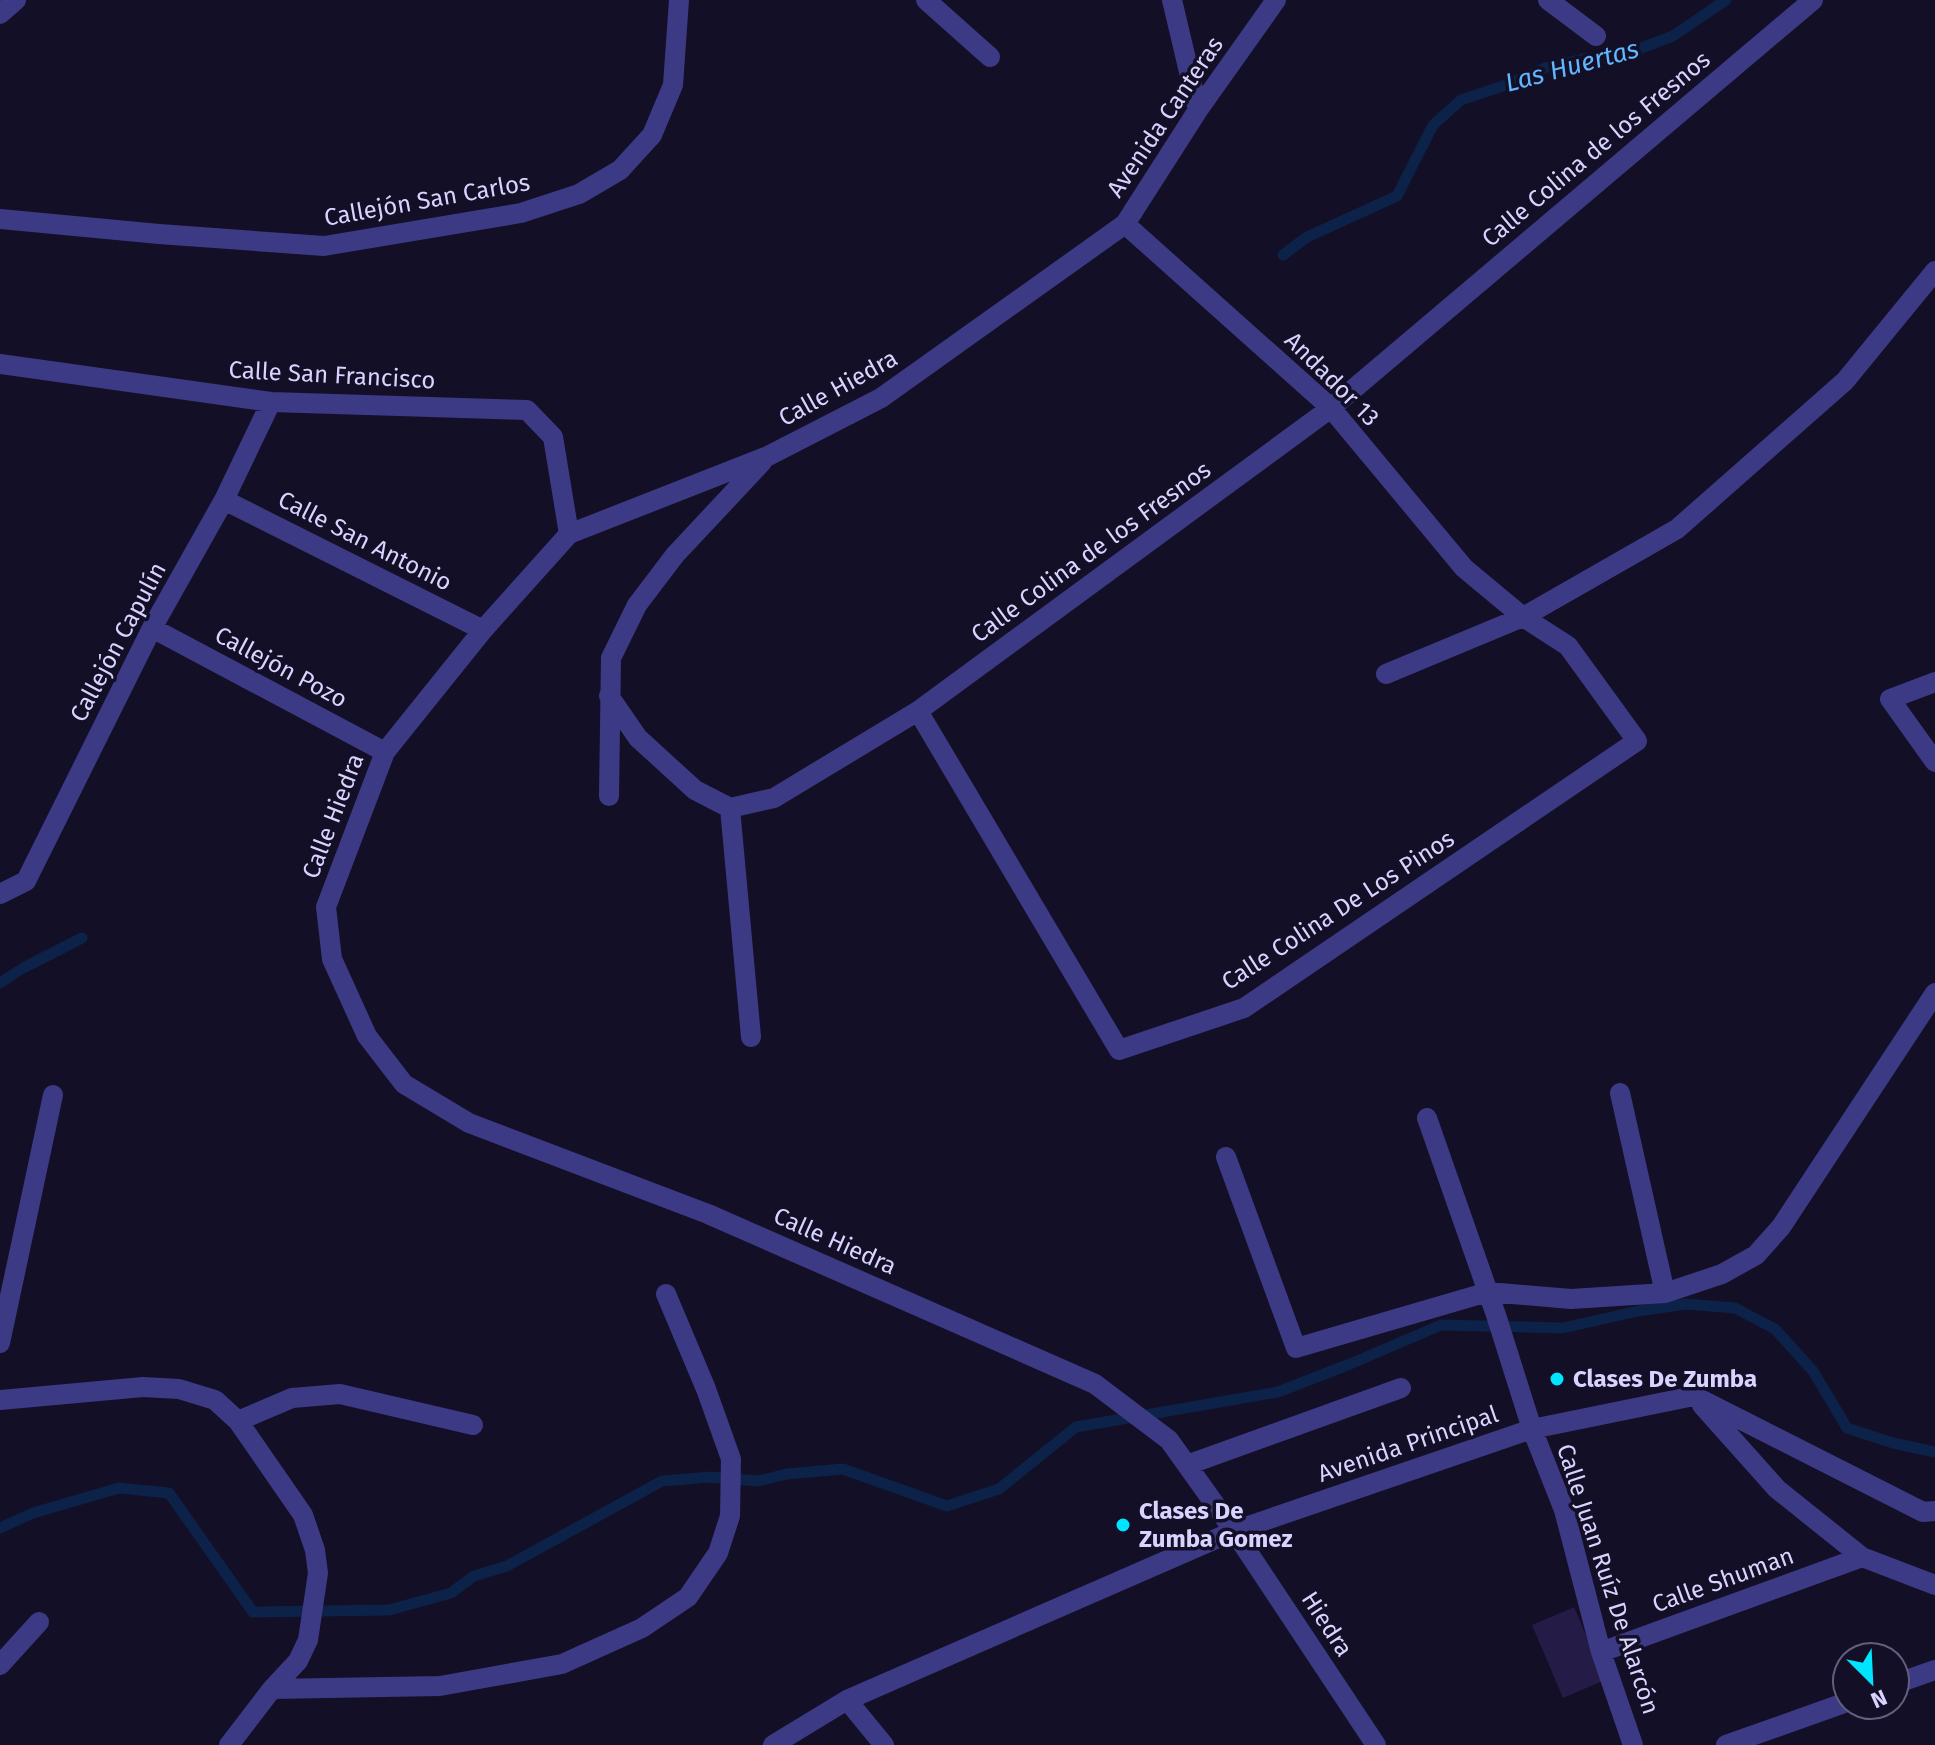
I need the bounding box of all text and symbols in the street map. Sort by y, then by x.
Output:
street label: Avenida Canteras [1101,32,1229,202]
water label: Las Huertas [1502,33,1642,99]
street label: Calle Colina de los Fresnos [1476,45,1716,253]
street label: Callejón San Carlos [322,168,532,232]
street label: Andador 13 [1279,326,1385,432]
street label: Calle Hiedra [774,344,902,432]
street label: Calle San Francisco [228,356,436,394]
street label: Calle Colina de los Fresnos [966,456,1216,648]
street label: Calle San Antonio [274,485,456,597]
street label: Callejón Capulín [64,557,172,727]
street label: Callejón Pozo [210,620,352,714]
street label: Calle Hiedra [296,750,370,882]
street label: Calle Colina De Los Pinos [1217,824,1459,996]
street label: Calle Hiedra [769,1201,901,1281]
place label: Clases De Zumba [1573,1365,1757,1393]
marker: Clases De Zumba [1548,1370,1566,1388]
street label: Avenida Principal [1314,1400,1502,1488]
street label: Calle Juan Ruíz De Alarcón [1551,1440,1665,1718]
place label: Clases De Zumba Gomez [1139,1497,1292,1553]
marker: Clases De Zumba Gomez [1114,1516,1132,1534]
street label: Calle Shuman [1649,1542,1797,1618]
street label: Hiedra [1296,1586,1358,1662]
north arrow [1831,1641,1911,1721]
text: N [1867,1684,1891,1714]

